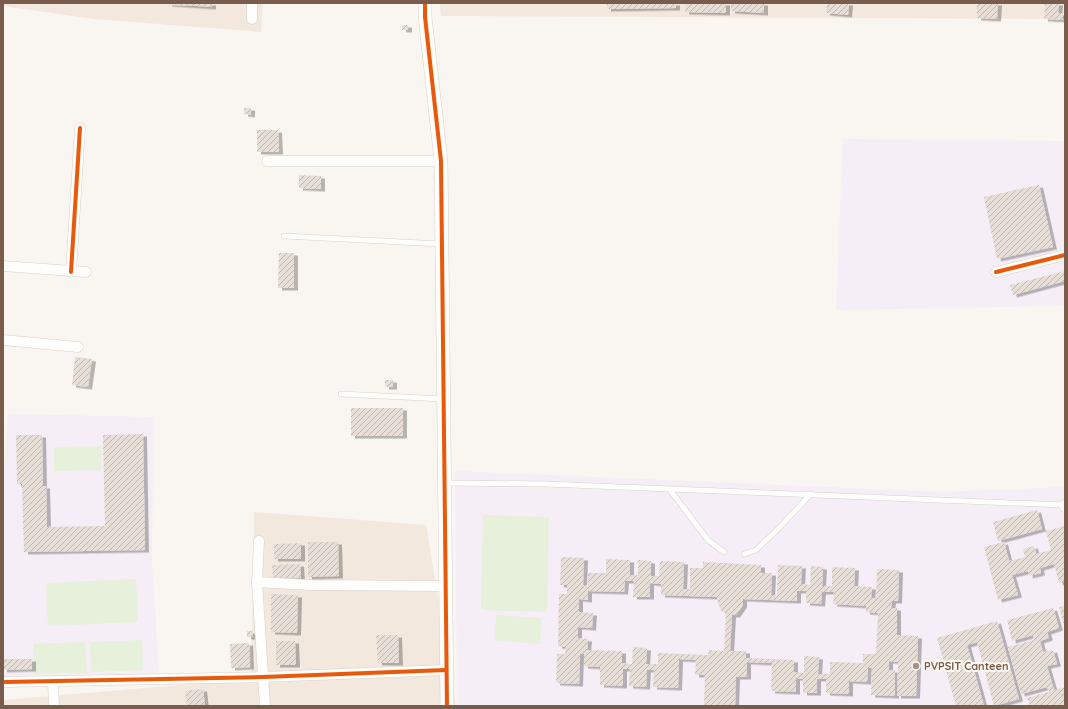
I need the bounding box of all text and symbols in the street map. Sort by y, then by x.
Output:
place label: PVPSIT Canteen [924,659,1009,673]
marker: PVPSIT Canteen [911,661,921,671]

